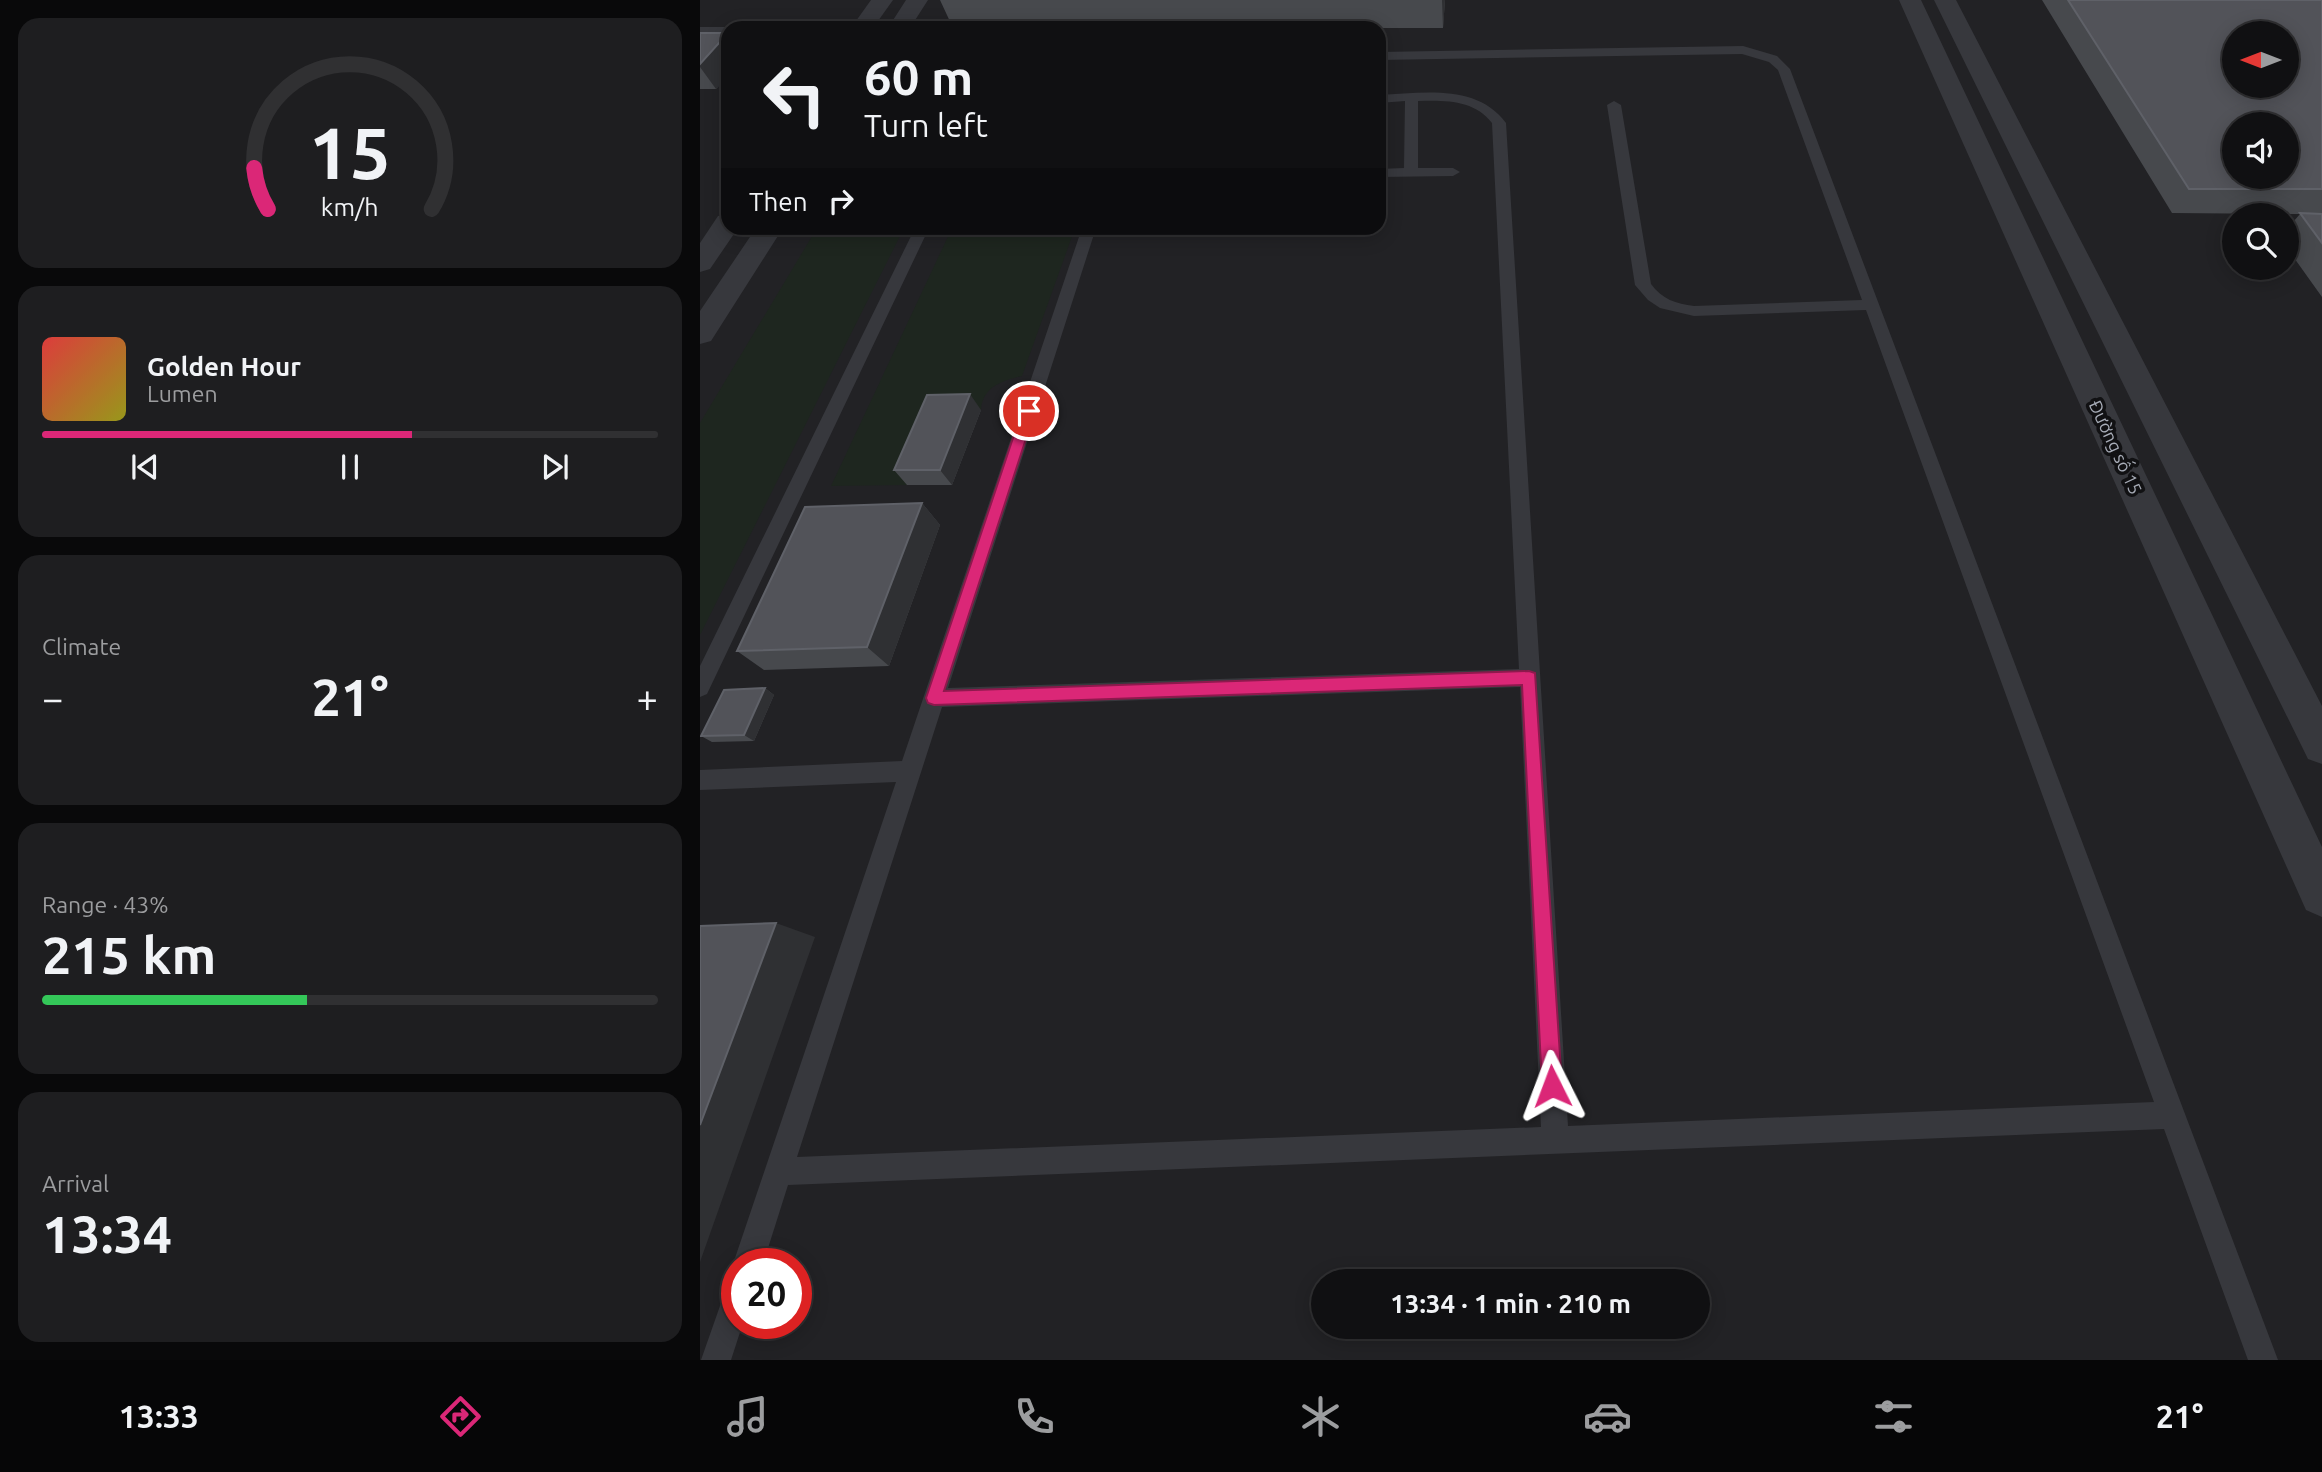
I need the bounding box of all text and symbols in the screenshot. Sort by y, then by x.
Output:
north arrow [2222,21,2300,98]
map controls [2222,21,2299,280]
icon: left [749,49,840,140]
text: 60 m [864,49,973,104]
text: Turn left [864,107,988,143]
text: 15 [309,112,391,194]
button: sound [2222,112,2299,189]
icon: right [822,182,860,220]
text: Then [749,187,808,216]
text: km/h [321,193,379,221]
button: search [2222,203,2299,280]
text: Golden Hour [147,352,301,381]
text: Lumen [147,381,218,406]
pin [999,381,1059,441]
icon: arrive [1010,392,1048,430]
street label: Đường số 15 [2085,396,2149,497]
icon: previous [126,448,164,486]
icon: pause [331,448,369,486]
icon: next [536,448,574,486]
text: Climate [42,634,121,659]
text: 21° [311,668,389,726]
text: − [42,677,63,719]
text: + [637,677,658,719]
text: Range · 43% [42,892,169,917]
text: 215 km [42,926,216,984]
position arrow [1515,1049,1589,1123]
text: Arrival [42,1171,109,1196]
text: 13:34 [42,1205,172,1263]
speed limit sign: 20 [721,1248,812,1339]
text: 13:34 · 1 min · 210 m [1390,1289,1631,1318]
icon: directions [436,1392,485,1441]
icon: music [723,1392,772,1441]
icon: phone [1010,1392,1059,1441]
icon: climate [1296,1392,1345,1441]
icon: car [1583,1392,1632,1441]
icon: filters [1869,1392,1918,1441]
text: 13:33 [119,1398,199,1434]
text: 21° [2156,1398,2203,1434]

